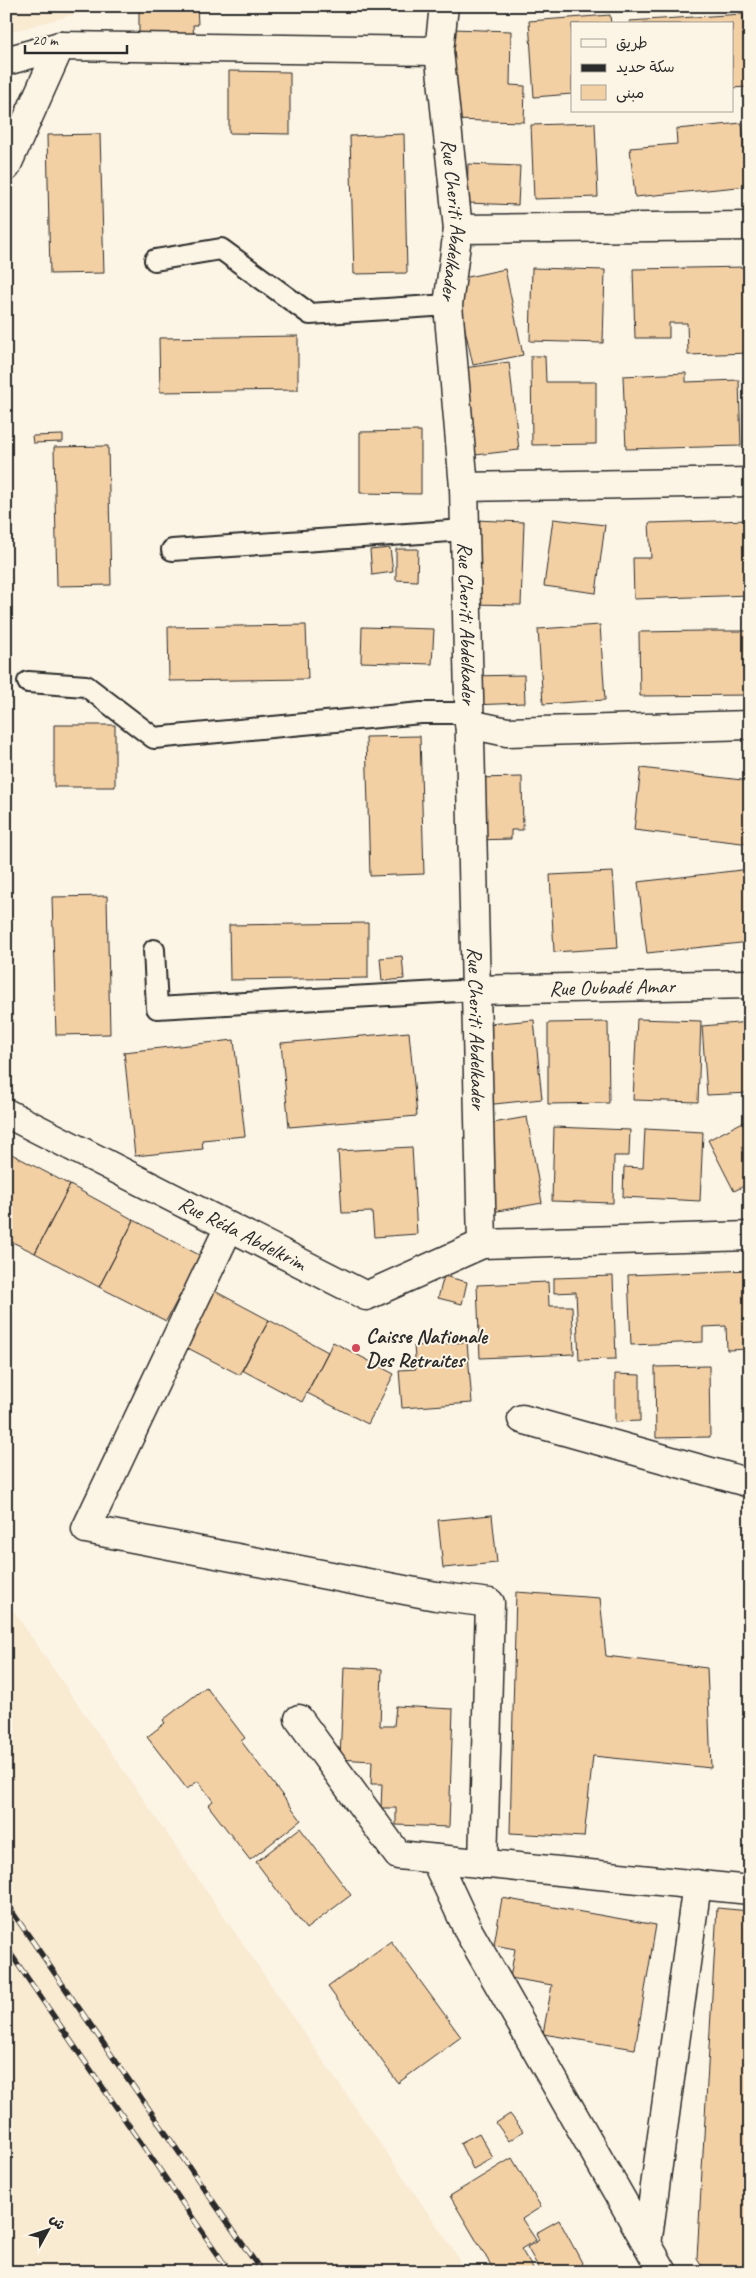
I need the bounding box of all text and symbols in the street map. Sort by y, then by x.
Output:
scale bar [25,22,128,54]
legend [571,22,734,112]
text: 20 m [32,31,59,50]
text: طريق [616,34,648,53]
text: سكة حديد [616,58,675,77]
text: مبنى [616,84,644,103]
street label: Rue Cheriti Abdelkader [435,138,472,303]
street label: Rue Cheriti Abdelkader [452,542,482,706]
street label: Rue Cheriti Abdelkader [462,947,492,1111]
street label: Rue Oubadé Amar [549,973,677,1001]
street label: Rue Réda Abdelkrim [174,1190,312,1277]
place label: Caisse Nationale Des Retraites [366,1323,489,1373]
marker: Caisse Nationale Des Retraites [350,1342,362,1354]
north arrow [22,2206,72,2256]
text: ش [46,2211,69,2233]

